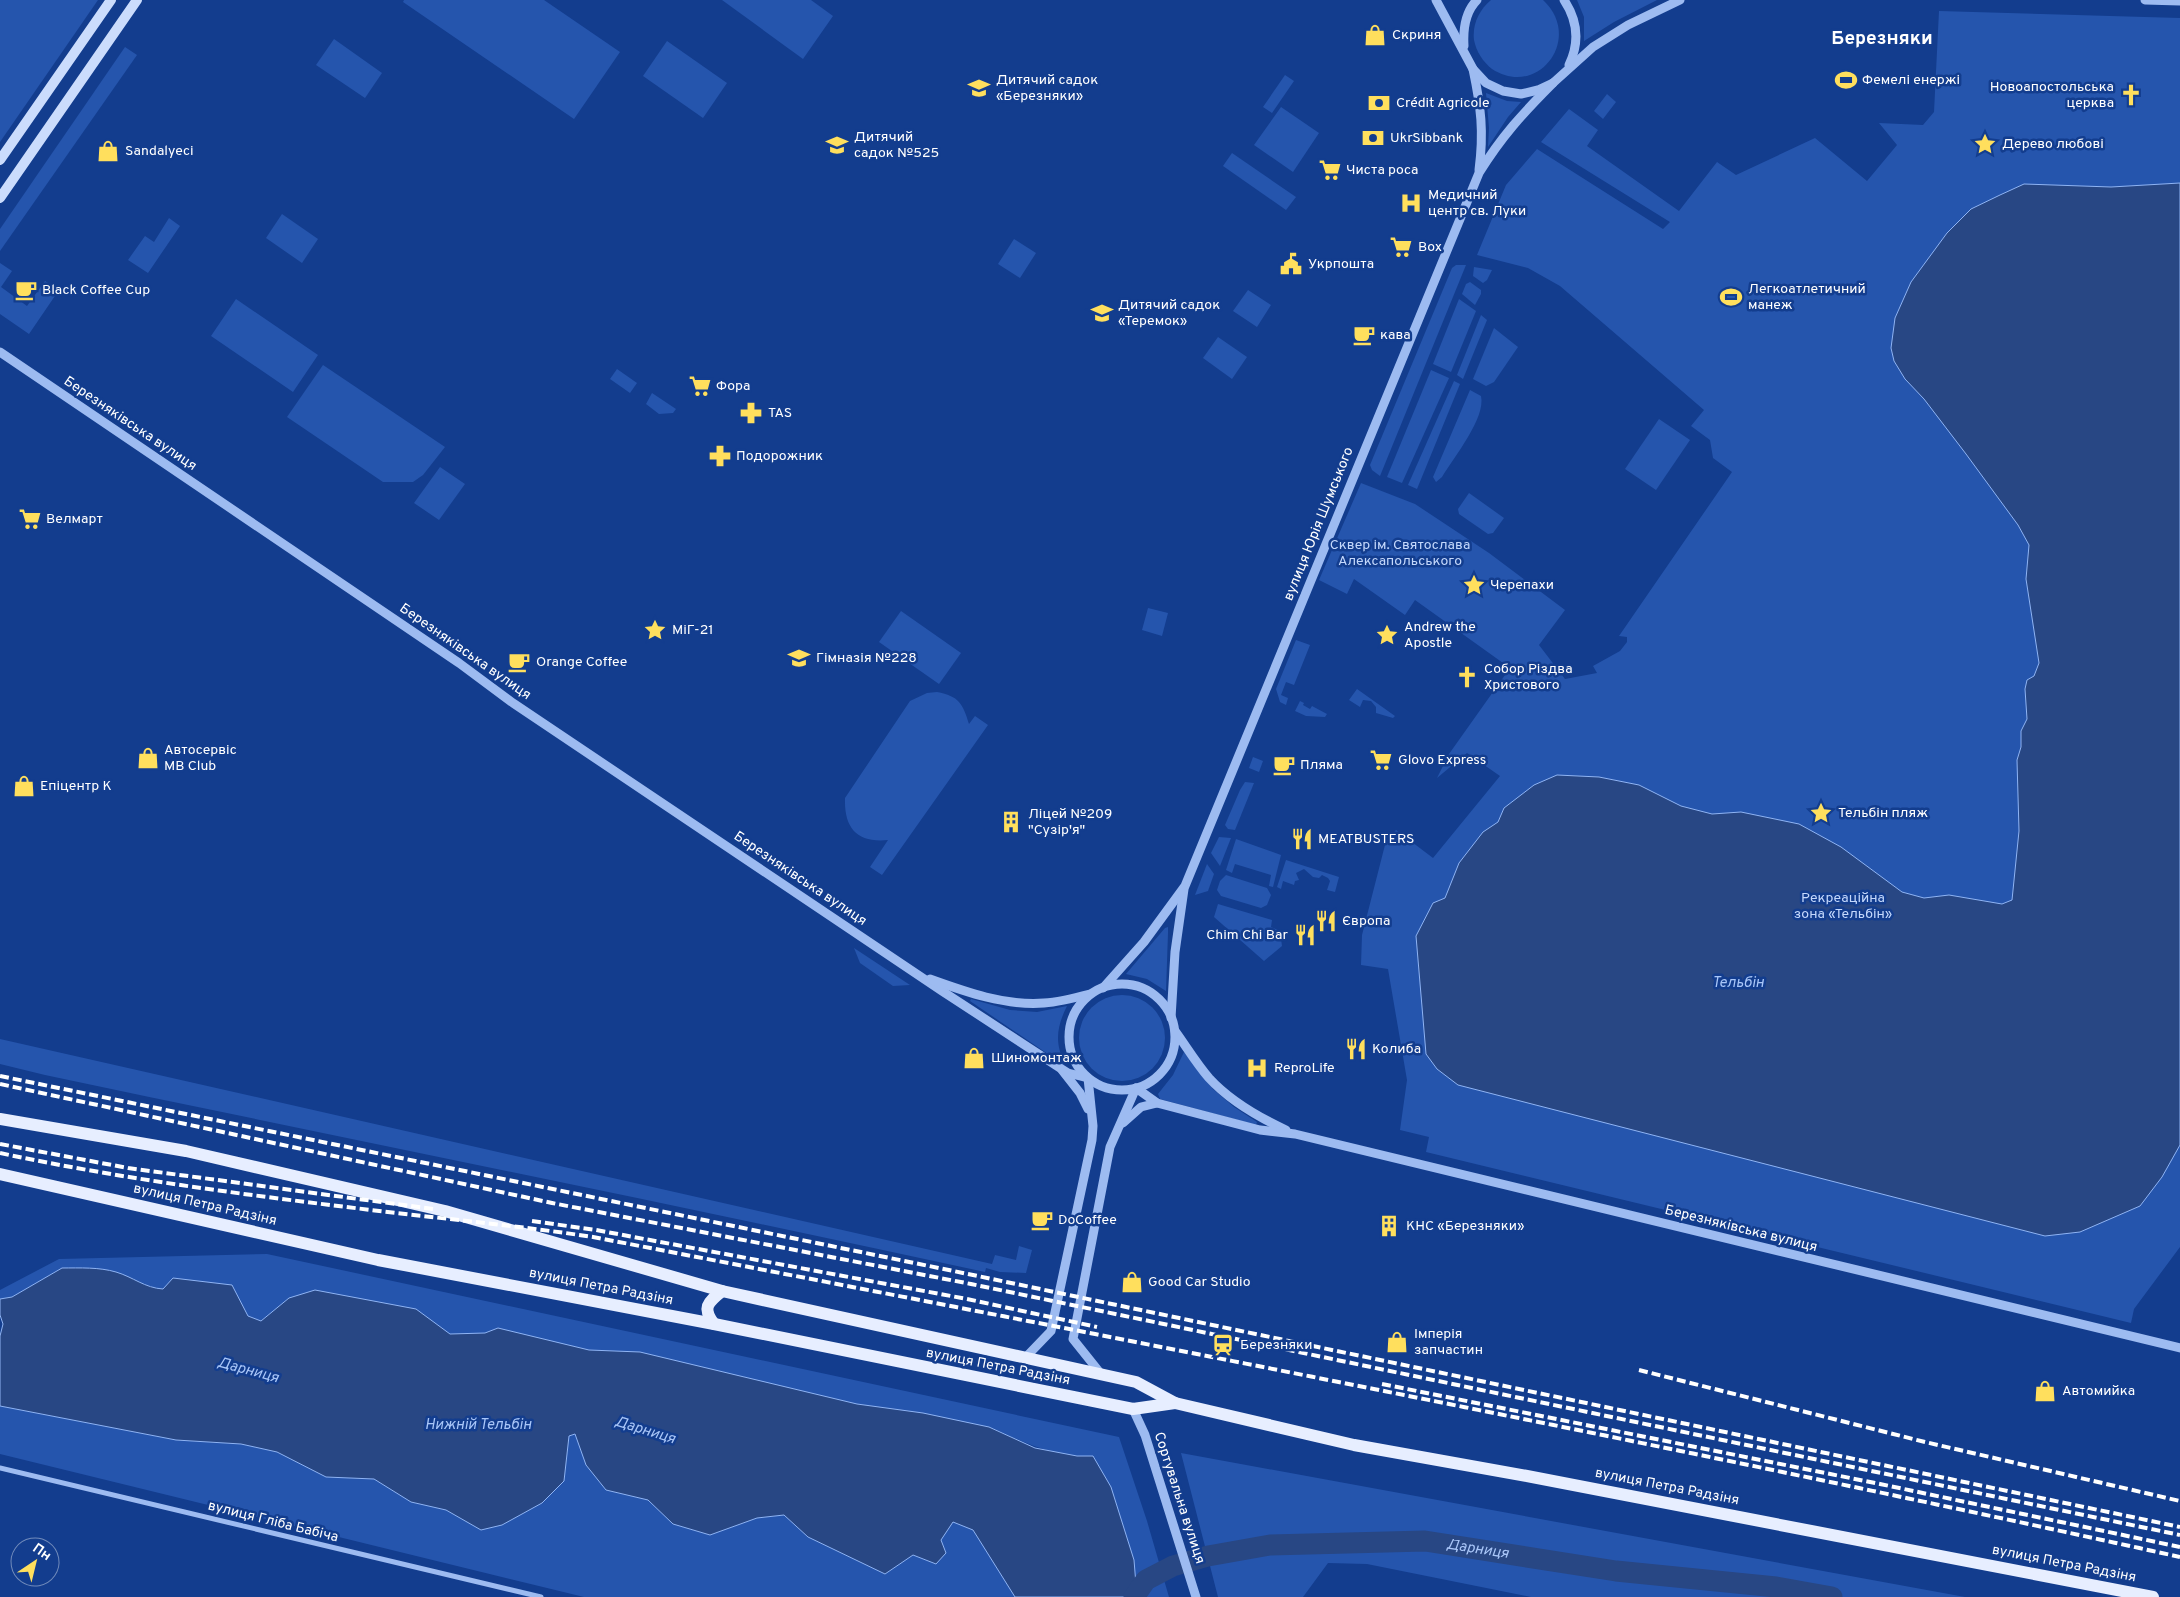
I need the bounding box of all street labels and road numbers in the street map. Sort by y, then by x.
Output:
street label: Березняківська вулиця [60,373,200,475]
street label: вулиця Юрія Шумського [1280,444,1358,603]
street label: Березняківська вулиця [396,600,534,704]
street label: Березняківська вулиця [730,828,870,930]
street label: вулиця Петра Радзіня [132,1180,278,1230]
street label: Березняківська вулиця [1663,1202,1819,1256]
street label: вулиця Петра Радзіня [527,1265,675,1309]
street label: вулиця Петра Радзіня [924,1345,1072,1389]
street label: Сортувальна вулиця [1150,1430,1208,1566]
street label: вулиця Петра Радзіня [1593,1465,1741,1509]
street label: вулиця Гліба Бабіча [206,1498,340,1546]
street label: вулиця Петра Радзіня [1990,1542,2138,1586]

